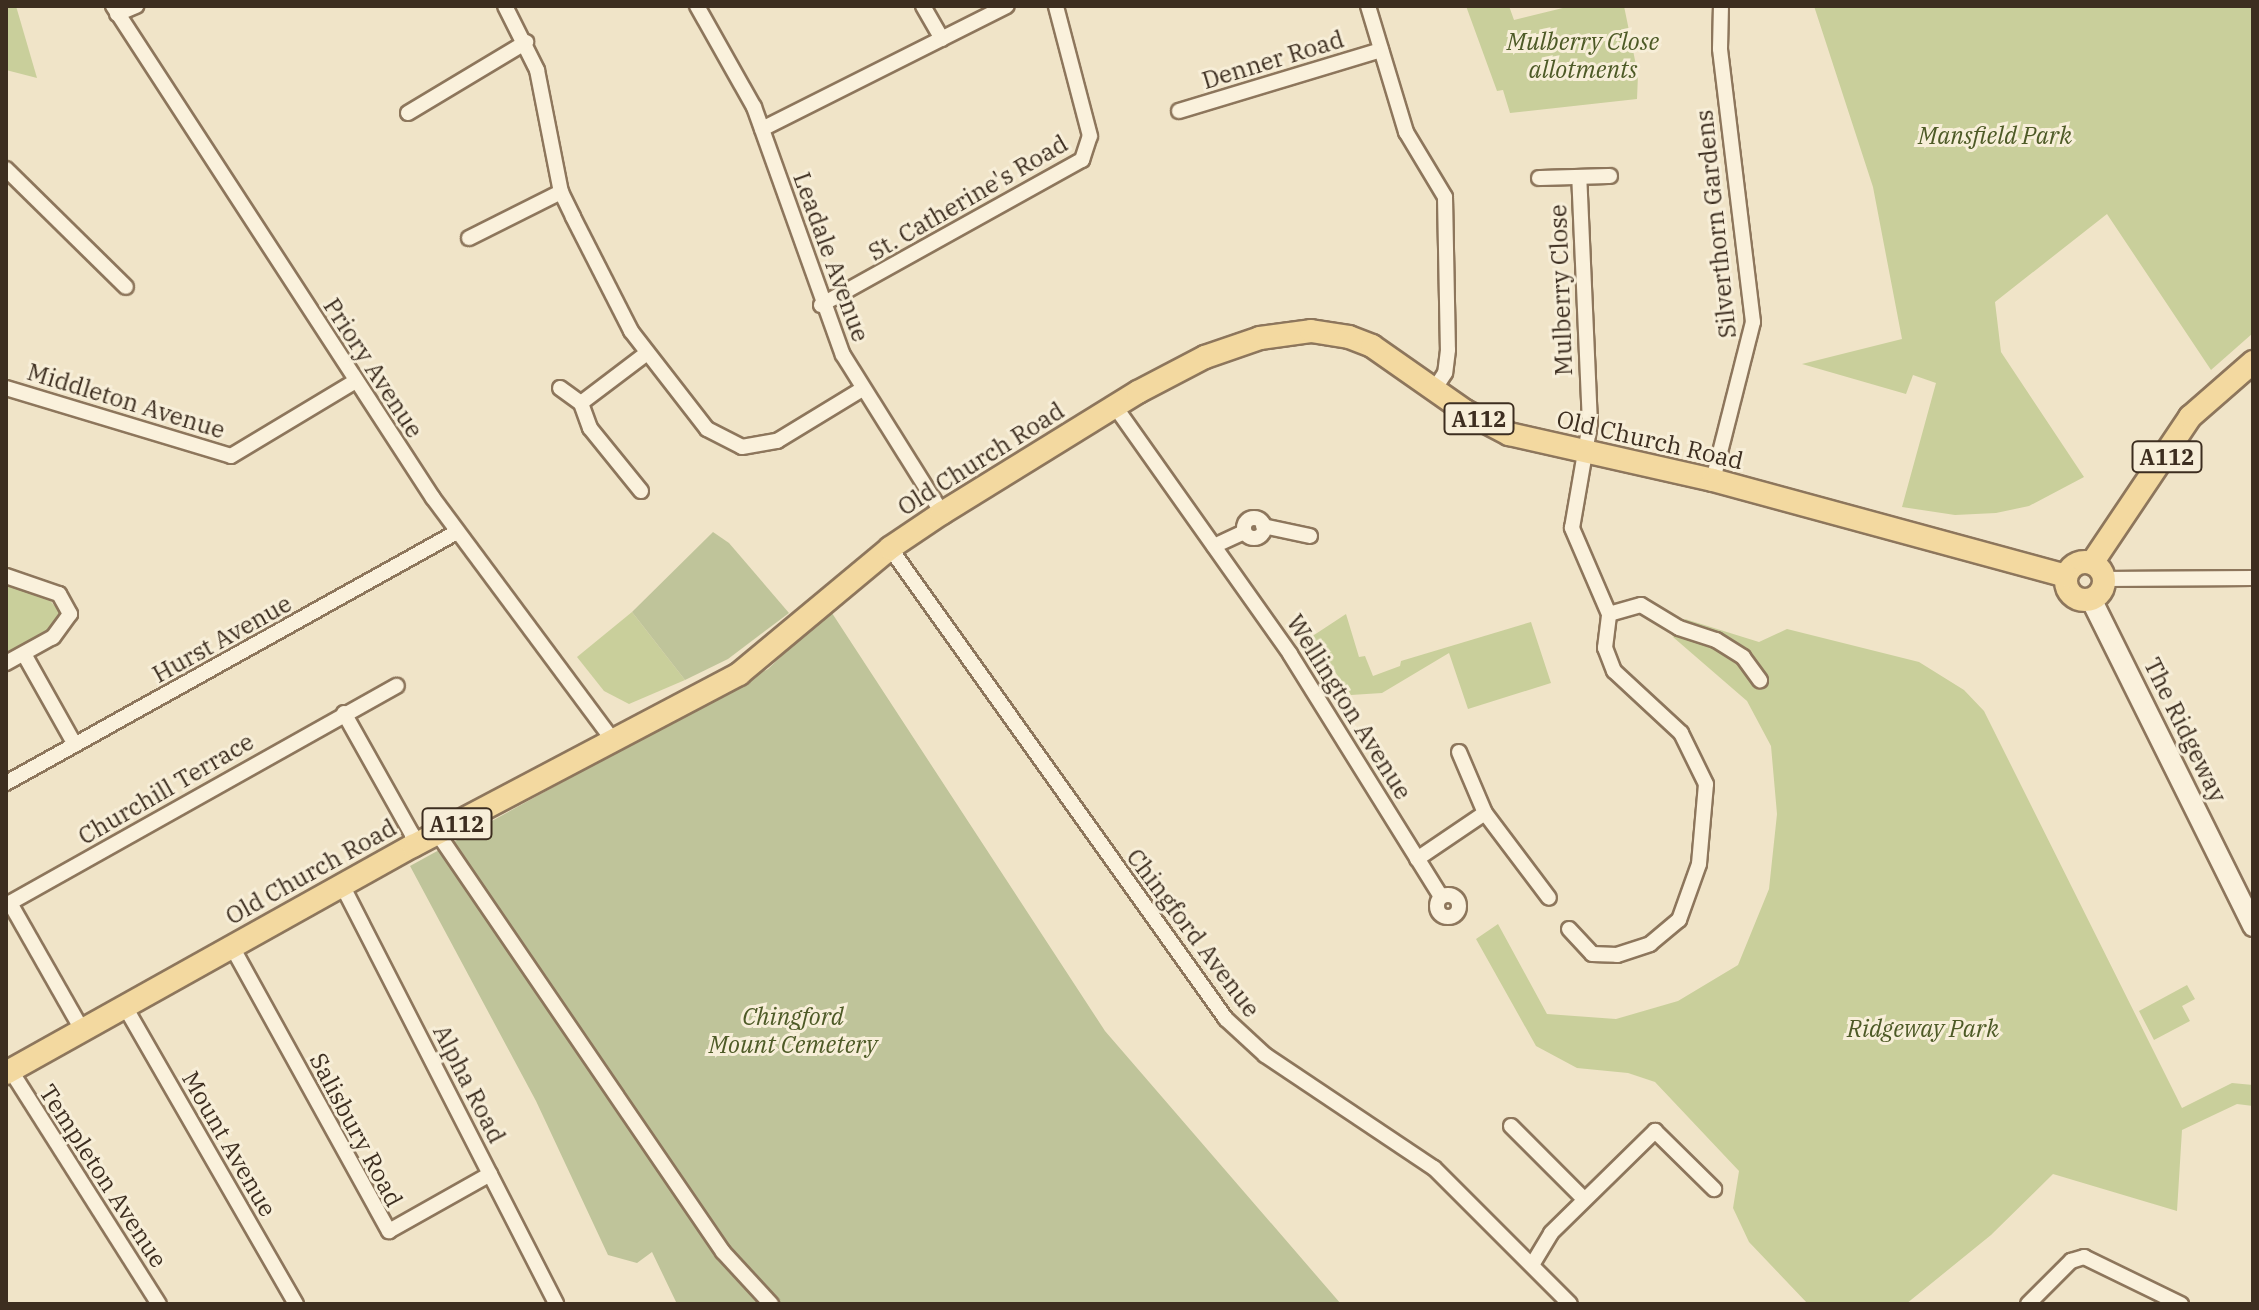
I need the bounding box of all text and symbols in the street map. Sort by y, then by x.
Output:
street label: Denner Road [1199,25,1347,95]
park label: Mulberry Close allotments [1507,28,1659,84]
street label: Silverthorn Gardens [1690,108,1742,340]
park label: Mansfield Park [1918,122,2072,150]
street label: St. Catherine's Road [863,129,1073,267]
street label: Leadale Avenue [787,168,875,346]
street label: Mulberry Close [1544,204,1578,376]
street label: Priory Avenue [317,293,429,443]
street label: Middleton Avenue [24,357,228,445]
street label: Old Church Road [892,396,1070,522]
road number: A112 [1443,401,1515,437]
street label: Old Church Road [1554,405,1746,475]
road number: A112 [2131,439,2203,475]
street label: Hurst Avenue [148,589,296,689]
street label: Wellington Avenue [1280,609,1418,805]
street label: The Ridgeway [2138,653,2232,807]
street label: Churchill Terrace [73,727,259,851]
road number: A112 [421,806,493,842]
street label: Old Church Road [221,813,401,931]
street label: Chingford Avenue [1120,843,1266,1023]
park label: Chingford Mount Cemetery [709,1003,877,1059]
park label: Ridgeway Park [1847,1015,1999,1043]
street label: Alpha Road [427,1020,511,1148]
street label: Salisbury Road [303,1048,409,1212]
street label: Mount Avenue [176,1066,282,1222]
street label: Templeton Avenue [33,1079,173,1273]

